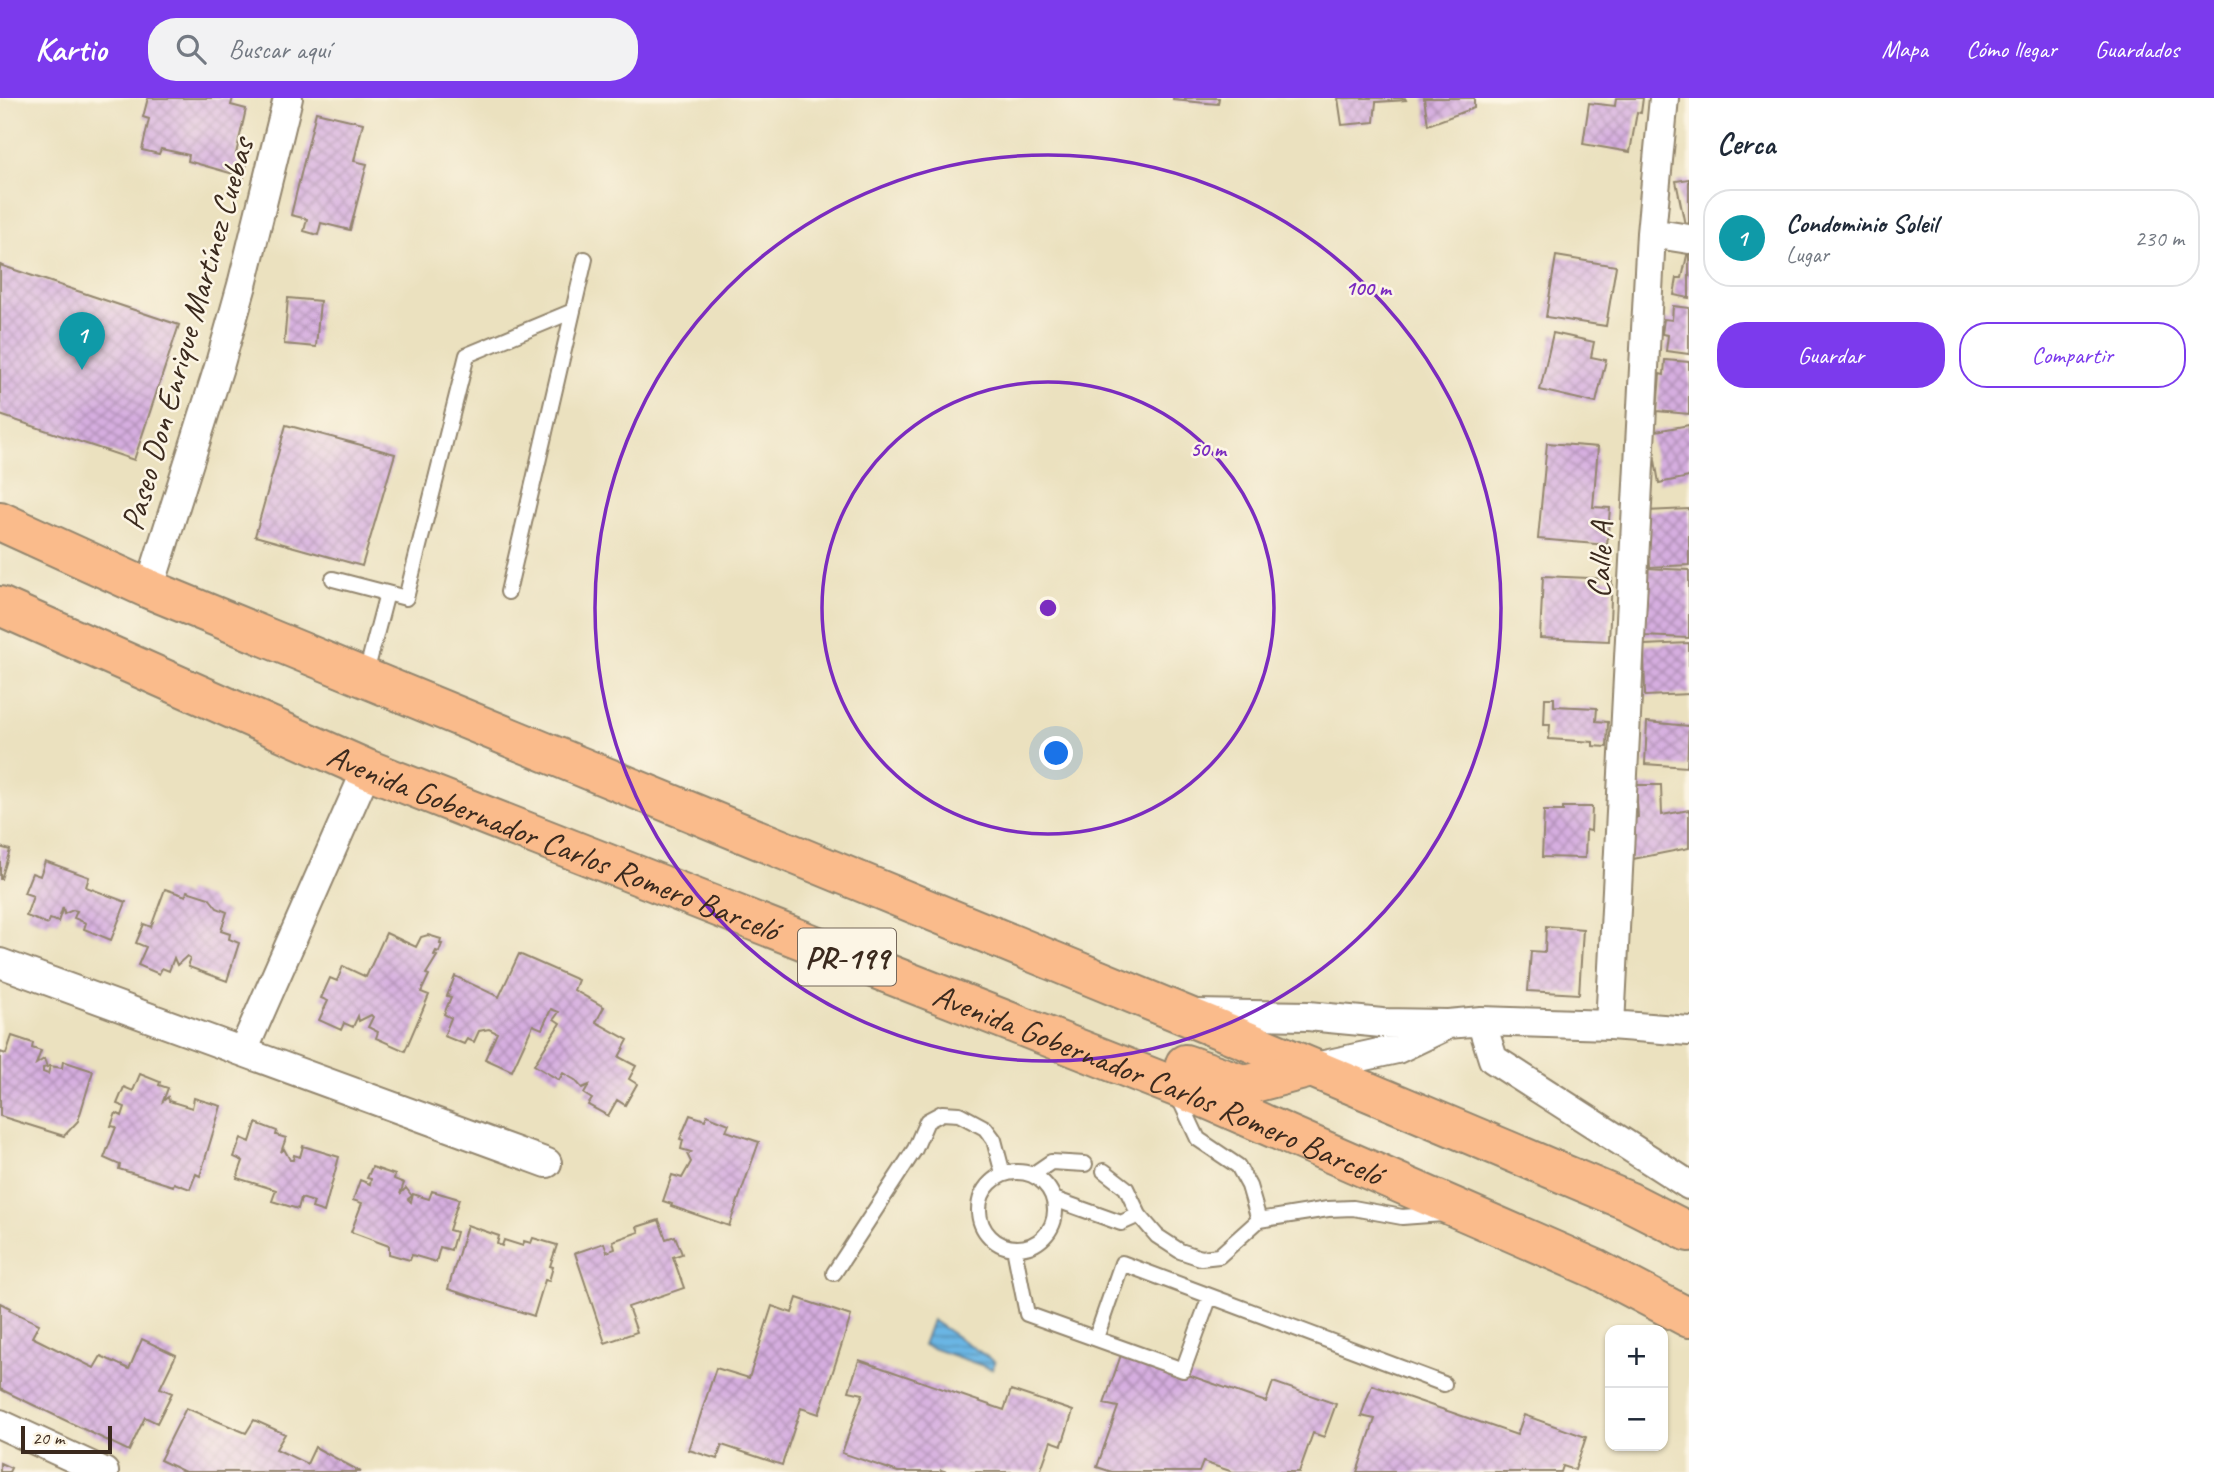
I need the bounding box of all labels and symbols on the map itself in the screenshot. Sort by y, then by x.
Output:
street label: Paseo Don Enrique Martínez Cuebas [111,131,264,535]
text: 100 m [1345,275,1393,301]
pin: 1 [59,312,105,370]
text: 50 m [1190,436,1228,462]
street label: Calle A [1577,519,1623,599]
centre of rings [1036,596,1060,620]
street label: Avenida Gobernador Carlos Romero Barceló [321,734,789,953]
your location [1039,736,1073,770]
road number: PR-199 [798,928,896,986]
street label: Avenida Gobernador Carlos Romero Barceló [927,974,1393,1197]
scale bar [21,1423,112,1455]

